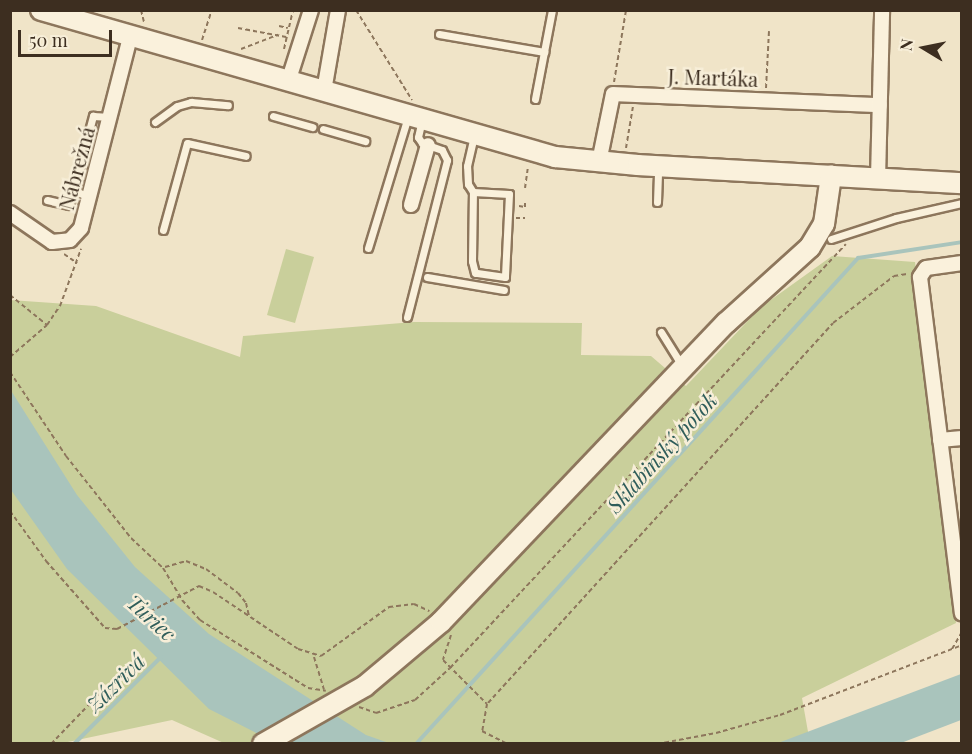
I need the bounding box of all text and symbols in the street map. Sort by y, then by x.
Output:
scale bar [21,18,116,56]
north arrow [894,18,954,78]
text: 50 m [29,28,68,52]
text: N [894,37,917,52]
street label: J. Martáka [668,63,758,91]
street label: Nábrežná [53,124,99,212]
water label: Sklabinský potok [601,387,721,517]
water label: Turiec [122,588,182,646]
water label: Zázrivá [81,648,149,716]

